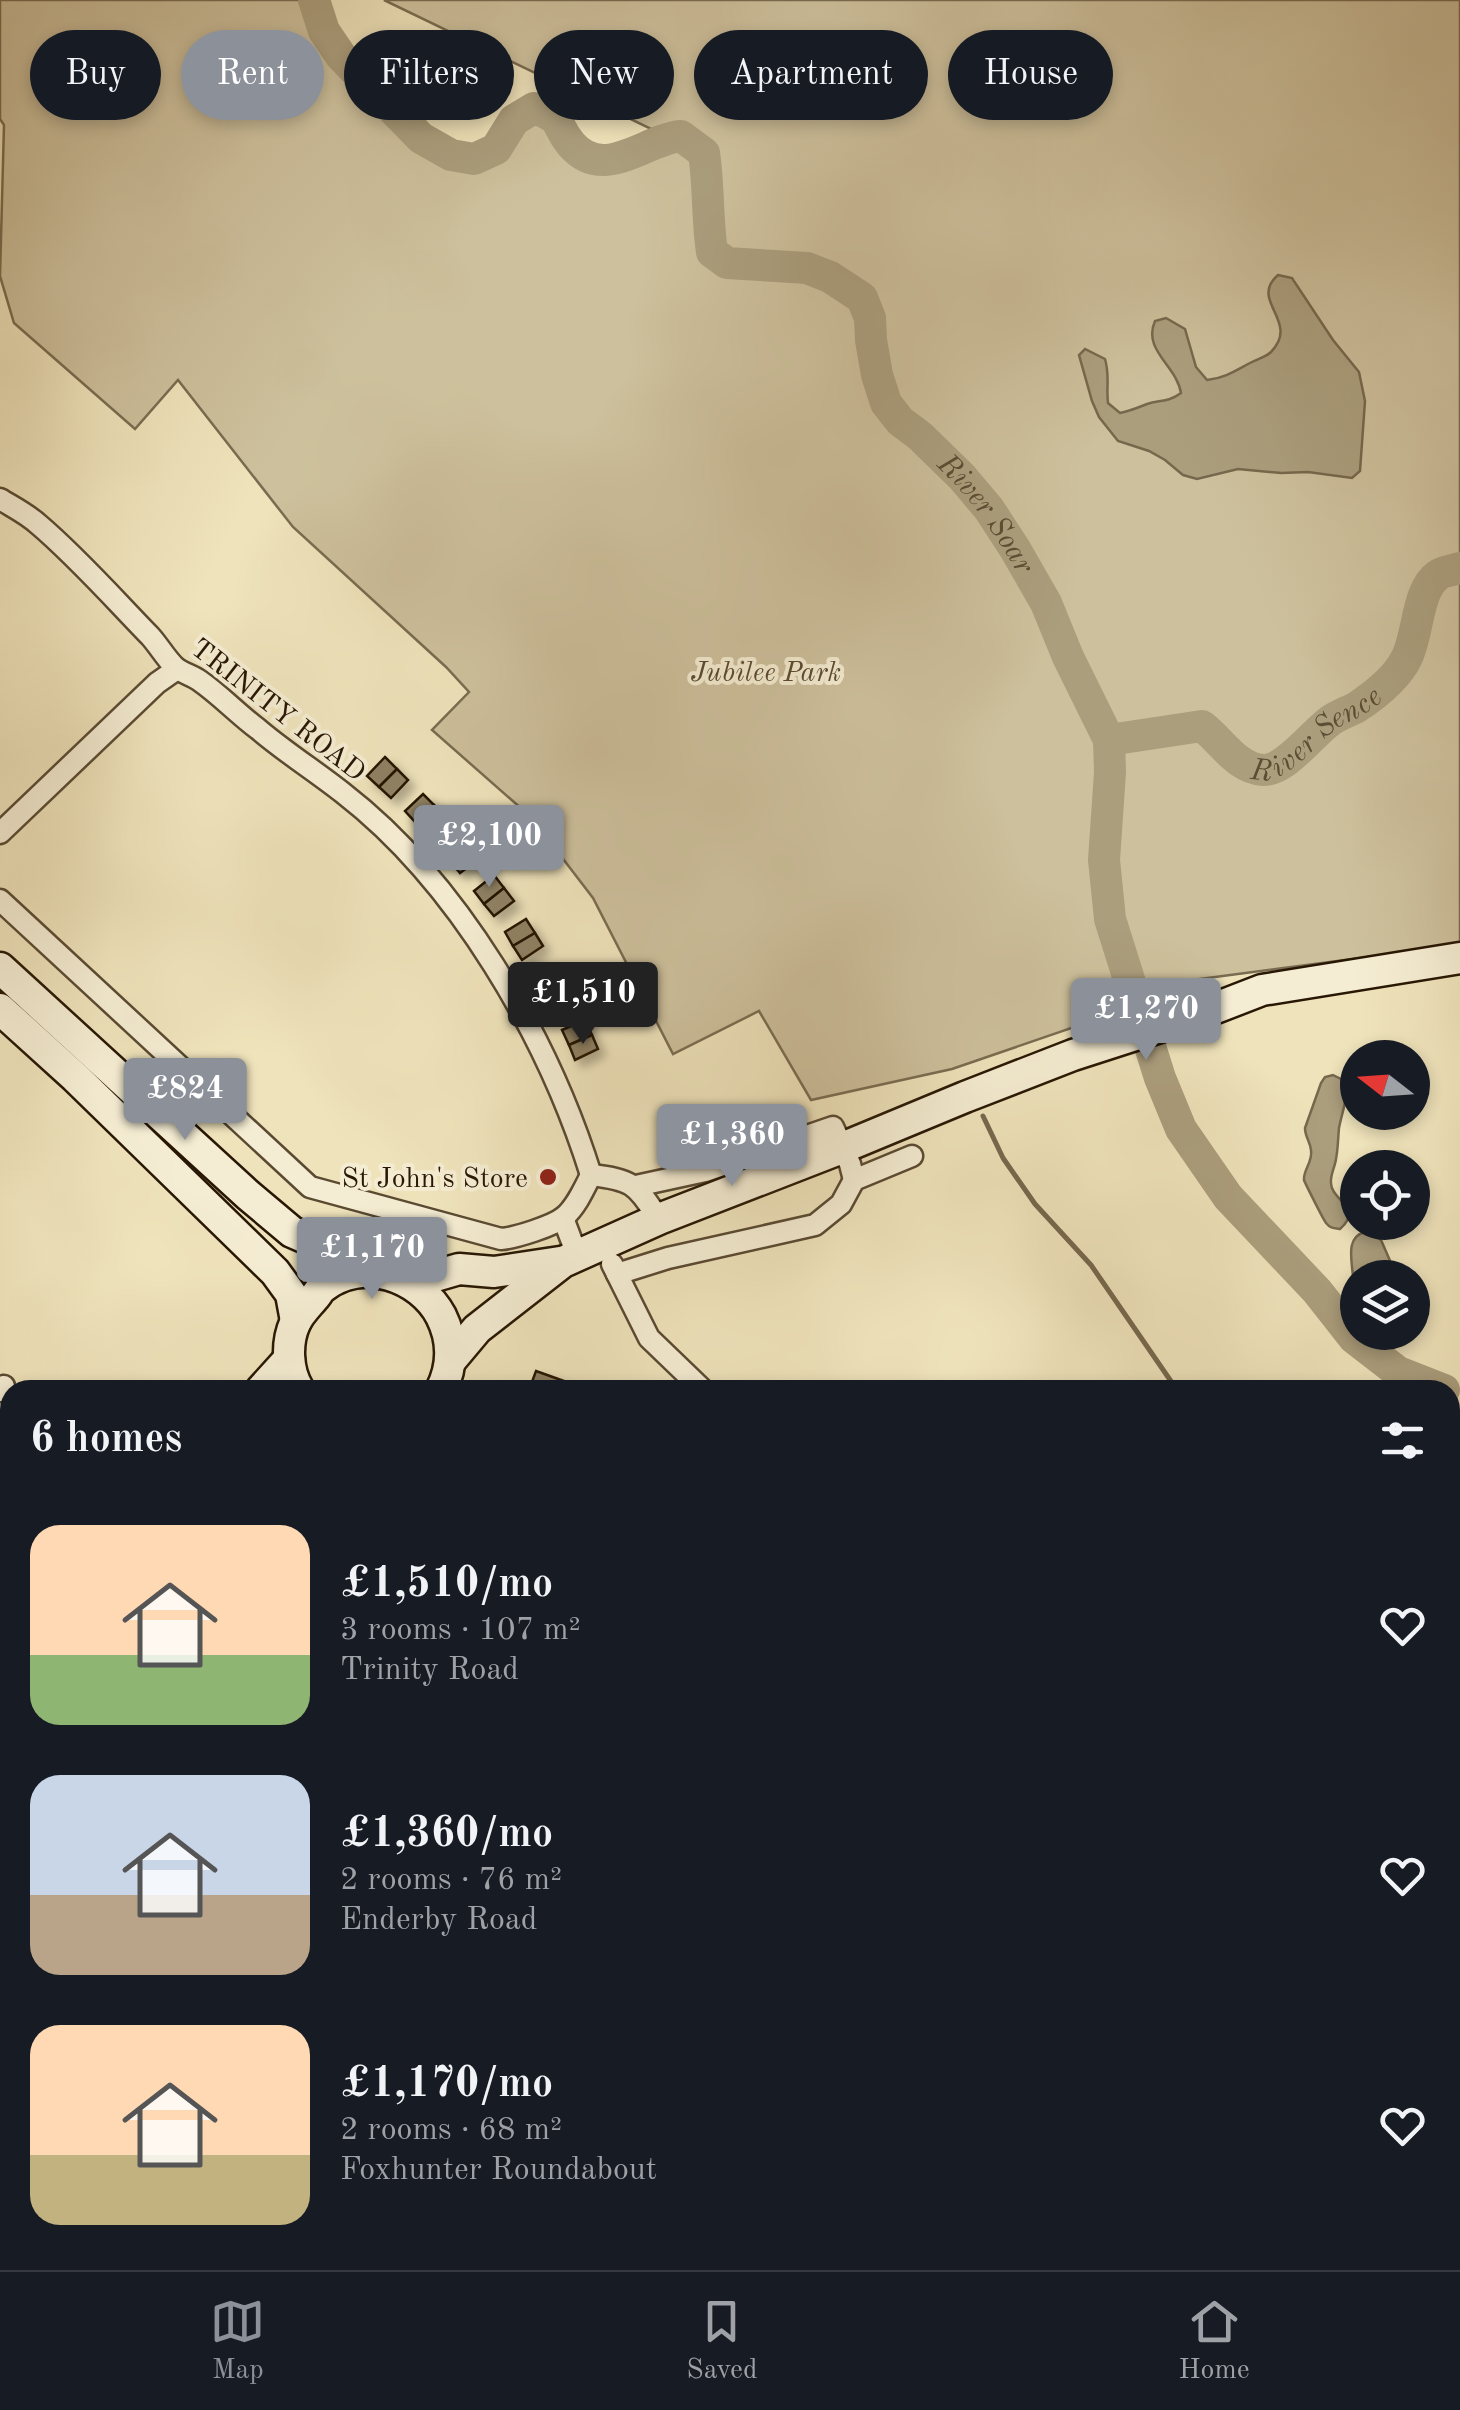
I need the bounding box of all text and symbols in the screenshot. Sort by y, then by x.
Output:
chip: Buy [30,30,161,120]
chip: Rent [181,30,324,120]
chip: Filters [344,30,514,120]
chip: New [534,30,674,120]
chip: Apartment [694,30,928,120]
chip: House [948,30,1113,120]
water label: River Soar [930,448,1039,580]
street label: TRINITY ROAD [185,635,370,788]
park label: Jubilee Park [691,660,841,688]
water label: River Sence [1248,682,1388,788]
pin: £2,100 [408,805,570,890]
text: £2,100 [436,821,542,853]
pin: £1,510 [502,962,664,1047]
text: £1,510 [530,978,636,1010]
pin: £1,270 [1065,978,1227,1063]
text: £1,270 [1093,994,1199,1026]
north arrow [1340,1040,1430,1130]
map controls [1340,1040,1430,1350]
pin: £824 [126,1058,244,1143]
text: £824 [146,1074,224,1106]
pin: £1,360 [651,1104,813,1189]
text: £1,360 [679,1120,785,1152]
button: locate [1340,1150,1430,1240]
place label: St John's Store [342,1166,528,1194]
marker: St John's Store [537,1166,559,1188]
pin: £1,170 [291,1217,453,1302]
text: £1,170 [319,1233,425,1265]
button: layers [1340,1260,1430,1350]
icon: filters [1375,1413,1430,1468]
text: 6 homes [30,1419,182,1461]
text: £1,510/mo [340,1564,553,1606]
icon: home [110,1565,230,1685]
icon: heart [1375,1598,1430,1653]
text: 3 rooms · 107 m² [340,1615,581,1647]
text: Trinity Road [340,1655,519,1687]
text: £1,360/mo [340,1814,553,1856]
icon: home [110,1815,230,1935]
icon: heart [1375,1848,1430,1903]
text: 2 rooms · 76 m² [340,1865,562,1897]
text: Enderby Road [340,1905,538,1937]
text: £1,170/mo [340,2064,553,2106]
icon: home [110,2065,230,2185]
icon: heart [1375,2098,1430,2153]
text: 2 rooms · 68 m² [340,2115,562,2147]
text: Foxhunter Roundabout [340,2155,657,2187]
tab: Map [210,2294,265,2389]
tab: Saved [686,2294,758,2389]
tab: Home [1178,2294,1250,2389]

